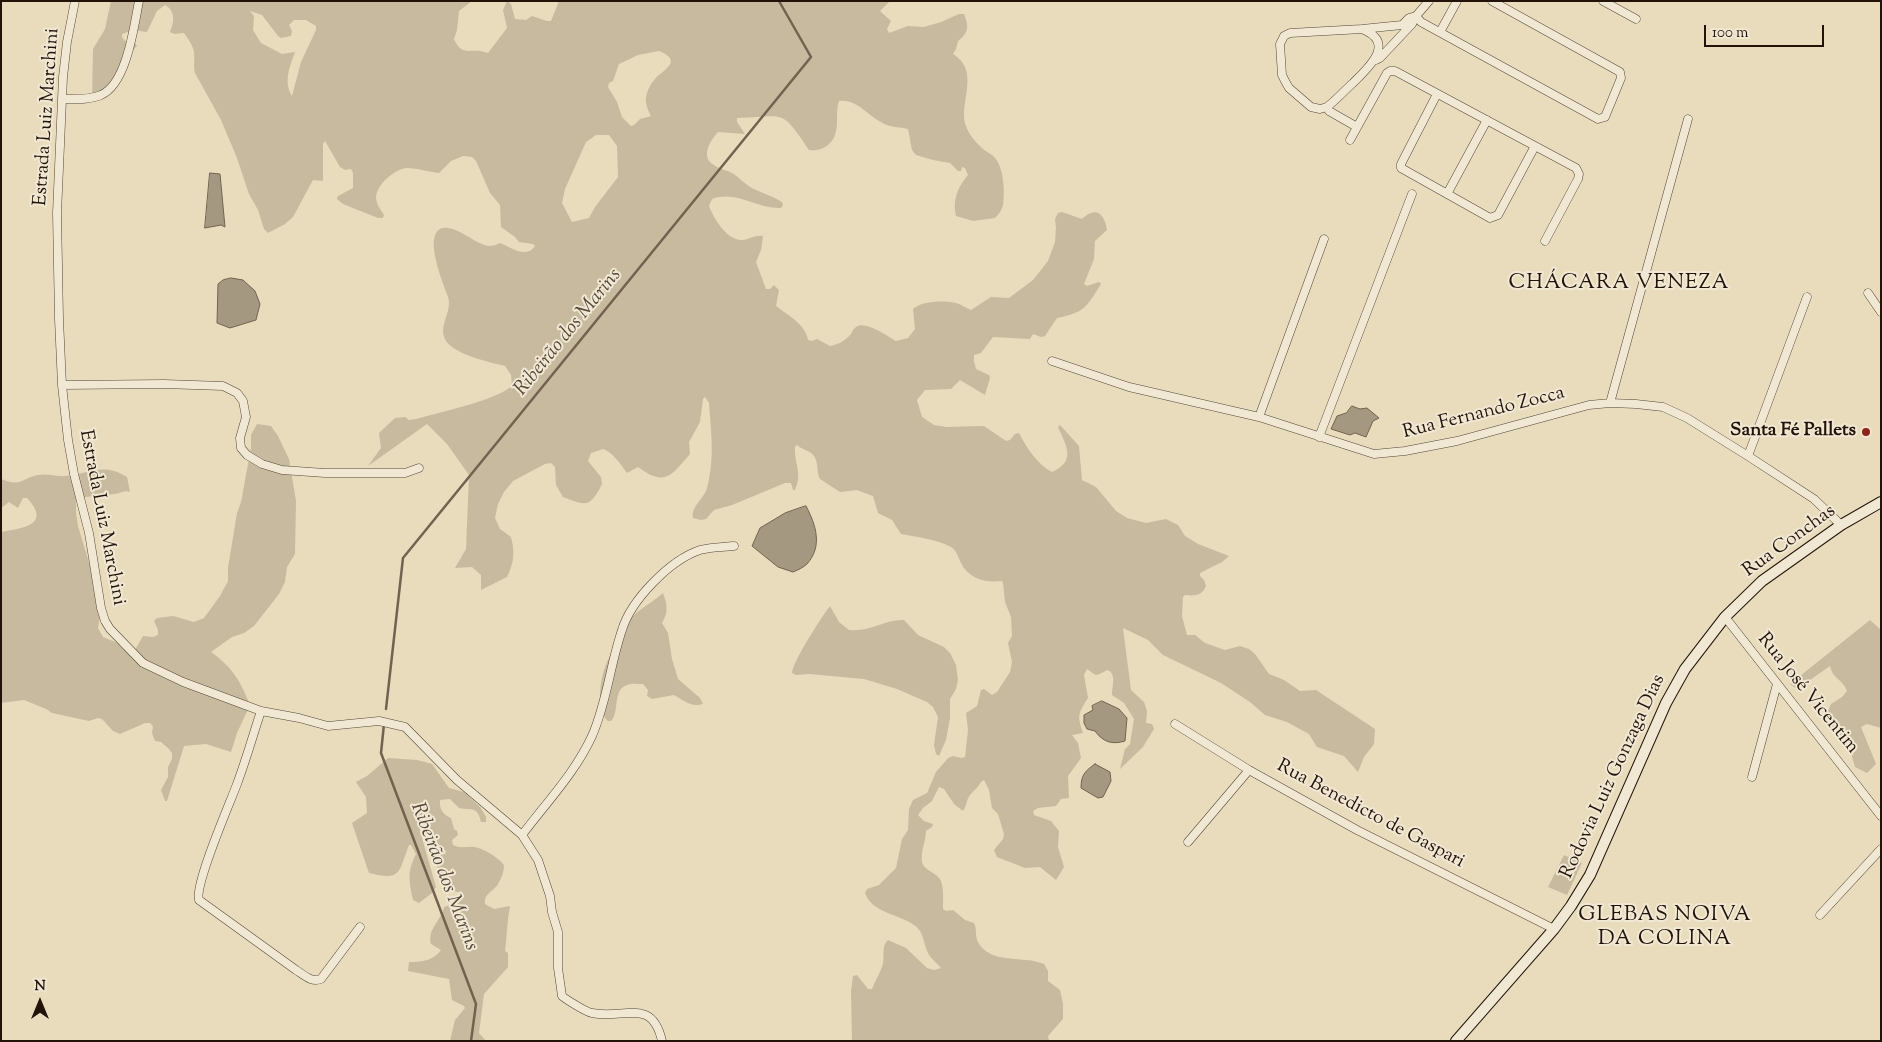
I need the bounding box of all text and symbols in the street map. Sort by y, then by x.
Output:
scale bar [1707,15,1827,47]
text: 100 m [1712,23,1748,44]
street label: Estrada Luiz Marchini [30,27,66,207]
water label: Ribeirão dos Marins [510,265,628,401]
district label: CHÁCARA VENEZA [1507,271,1731,297]
street label: Rua Fernando Zocca [1401,383,1567,445]
place label: Santa Fé Pallets [1730,421,1856,443]
marker: Santa Fé Pallets [1860,426,1872,438]
street label: Estrada Luiz Marchini [73,428,129,608]
street label: Rua Conchas [1739,501,1841,583]
street label: Rua José Vicentim [1751,629,1863,759]
street label: Rodovia Luiz Gonzaga Dias [1557,671,1671,883]
street label: Rua Benedicto de Gaspari [1272,756,1468,874]
water label: Ribeirão dos Marins [404,800,482,954]
district label: GLEBAS NOIVA DA COLINA [1577,903,1753,953]
north arrow [15,977,65,1027]
text: N [34,977,46,997]

